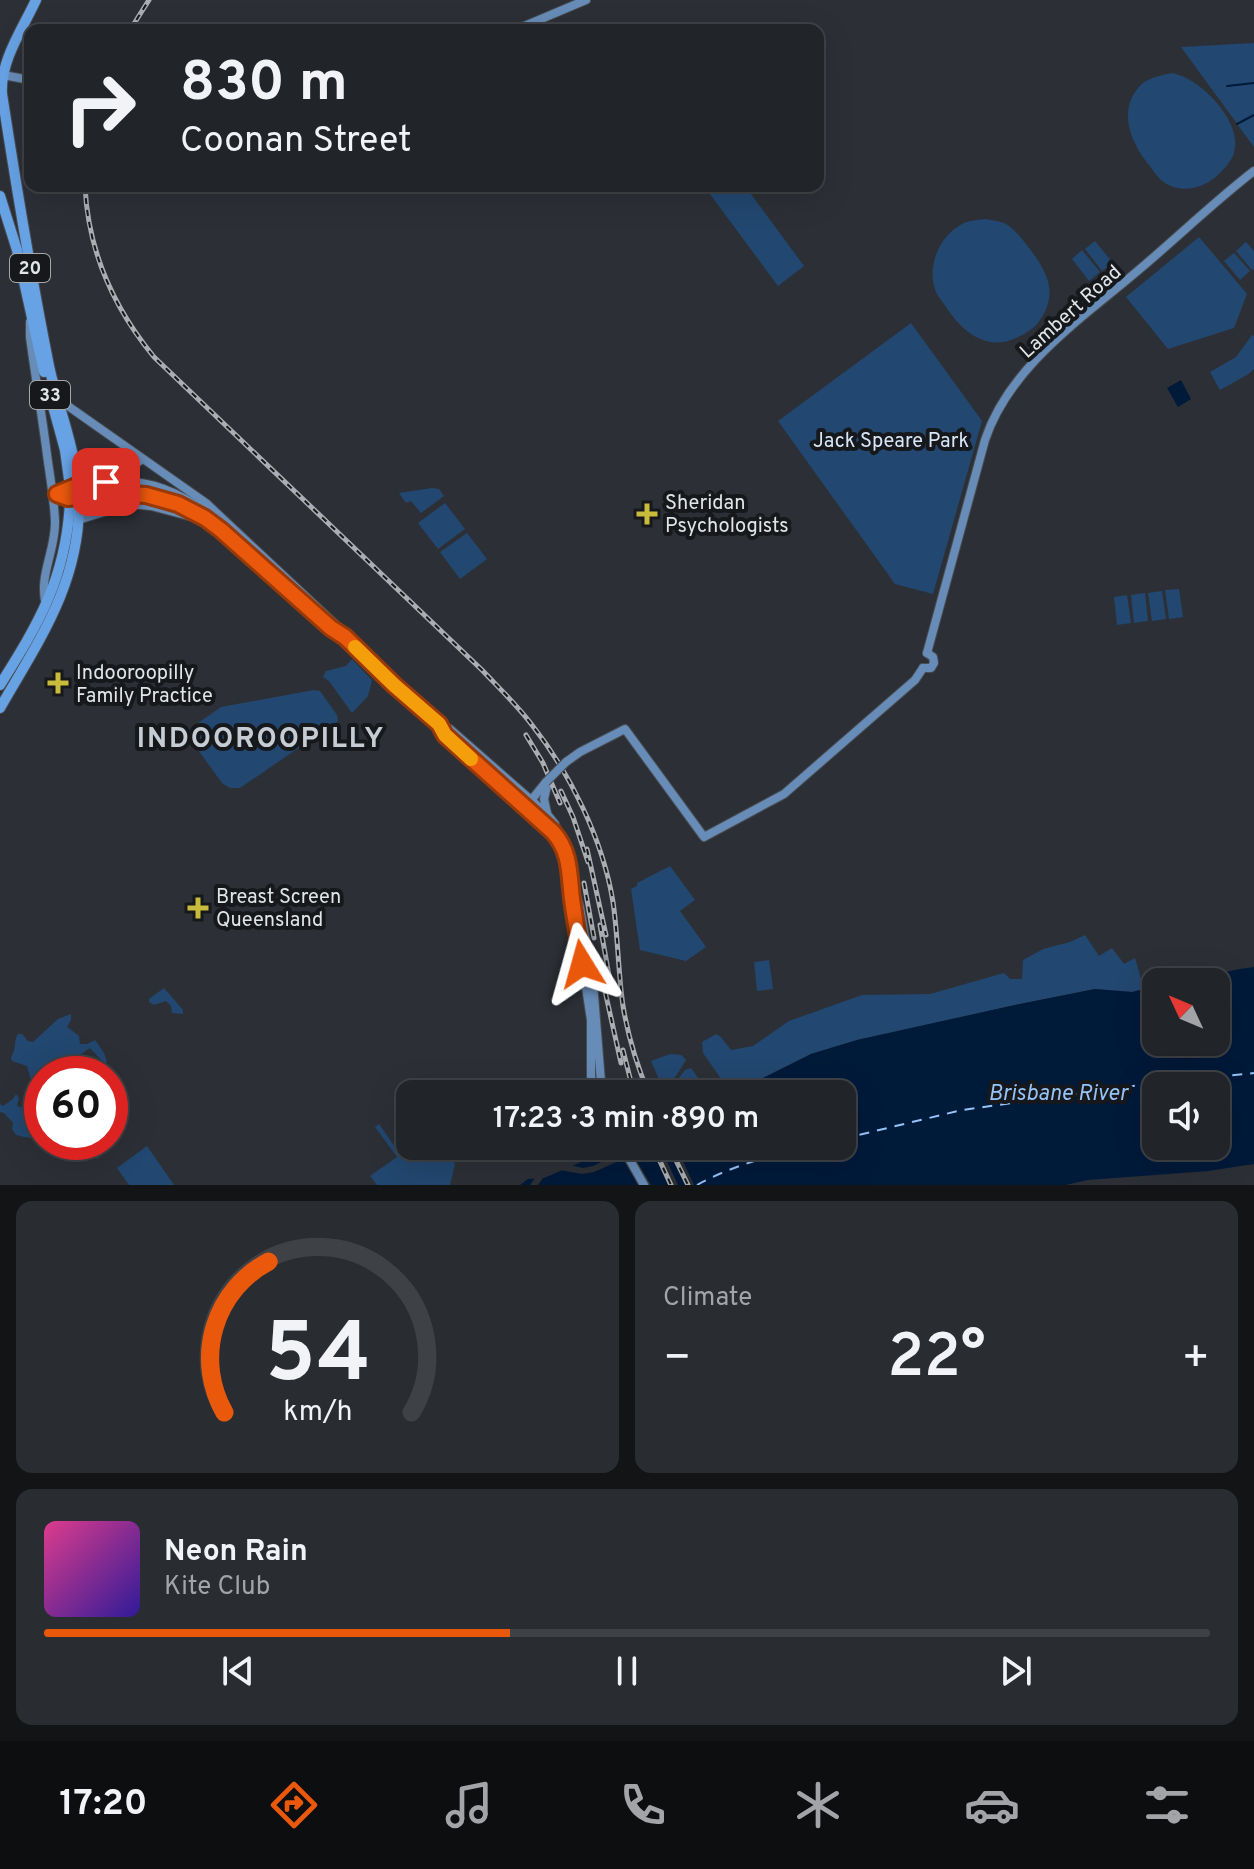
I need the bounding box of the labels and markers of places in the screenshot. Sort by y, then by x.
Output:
pin [72,448,140,516]
place label: Sheridan Psychologists [665,491,789,540]
marker: Sheridan Psychologists [636,503,658,525]
place label: Indooroopilly Family Practice [76,661,213,710]
marker: Indooroopilly Family Practice [47,672,69,694]
place label: Breast Screen Queensland [216,885,341,934]
marker: Breast Screen Queensland [187,897,209,919]

